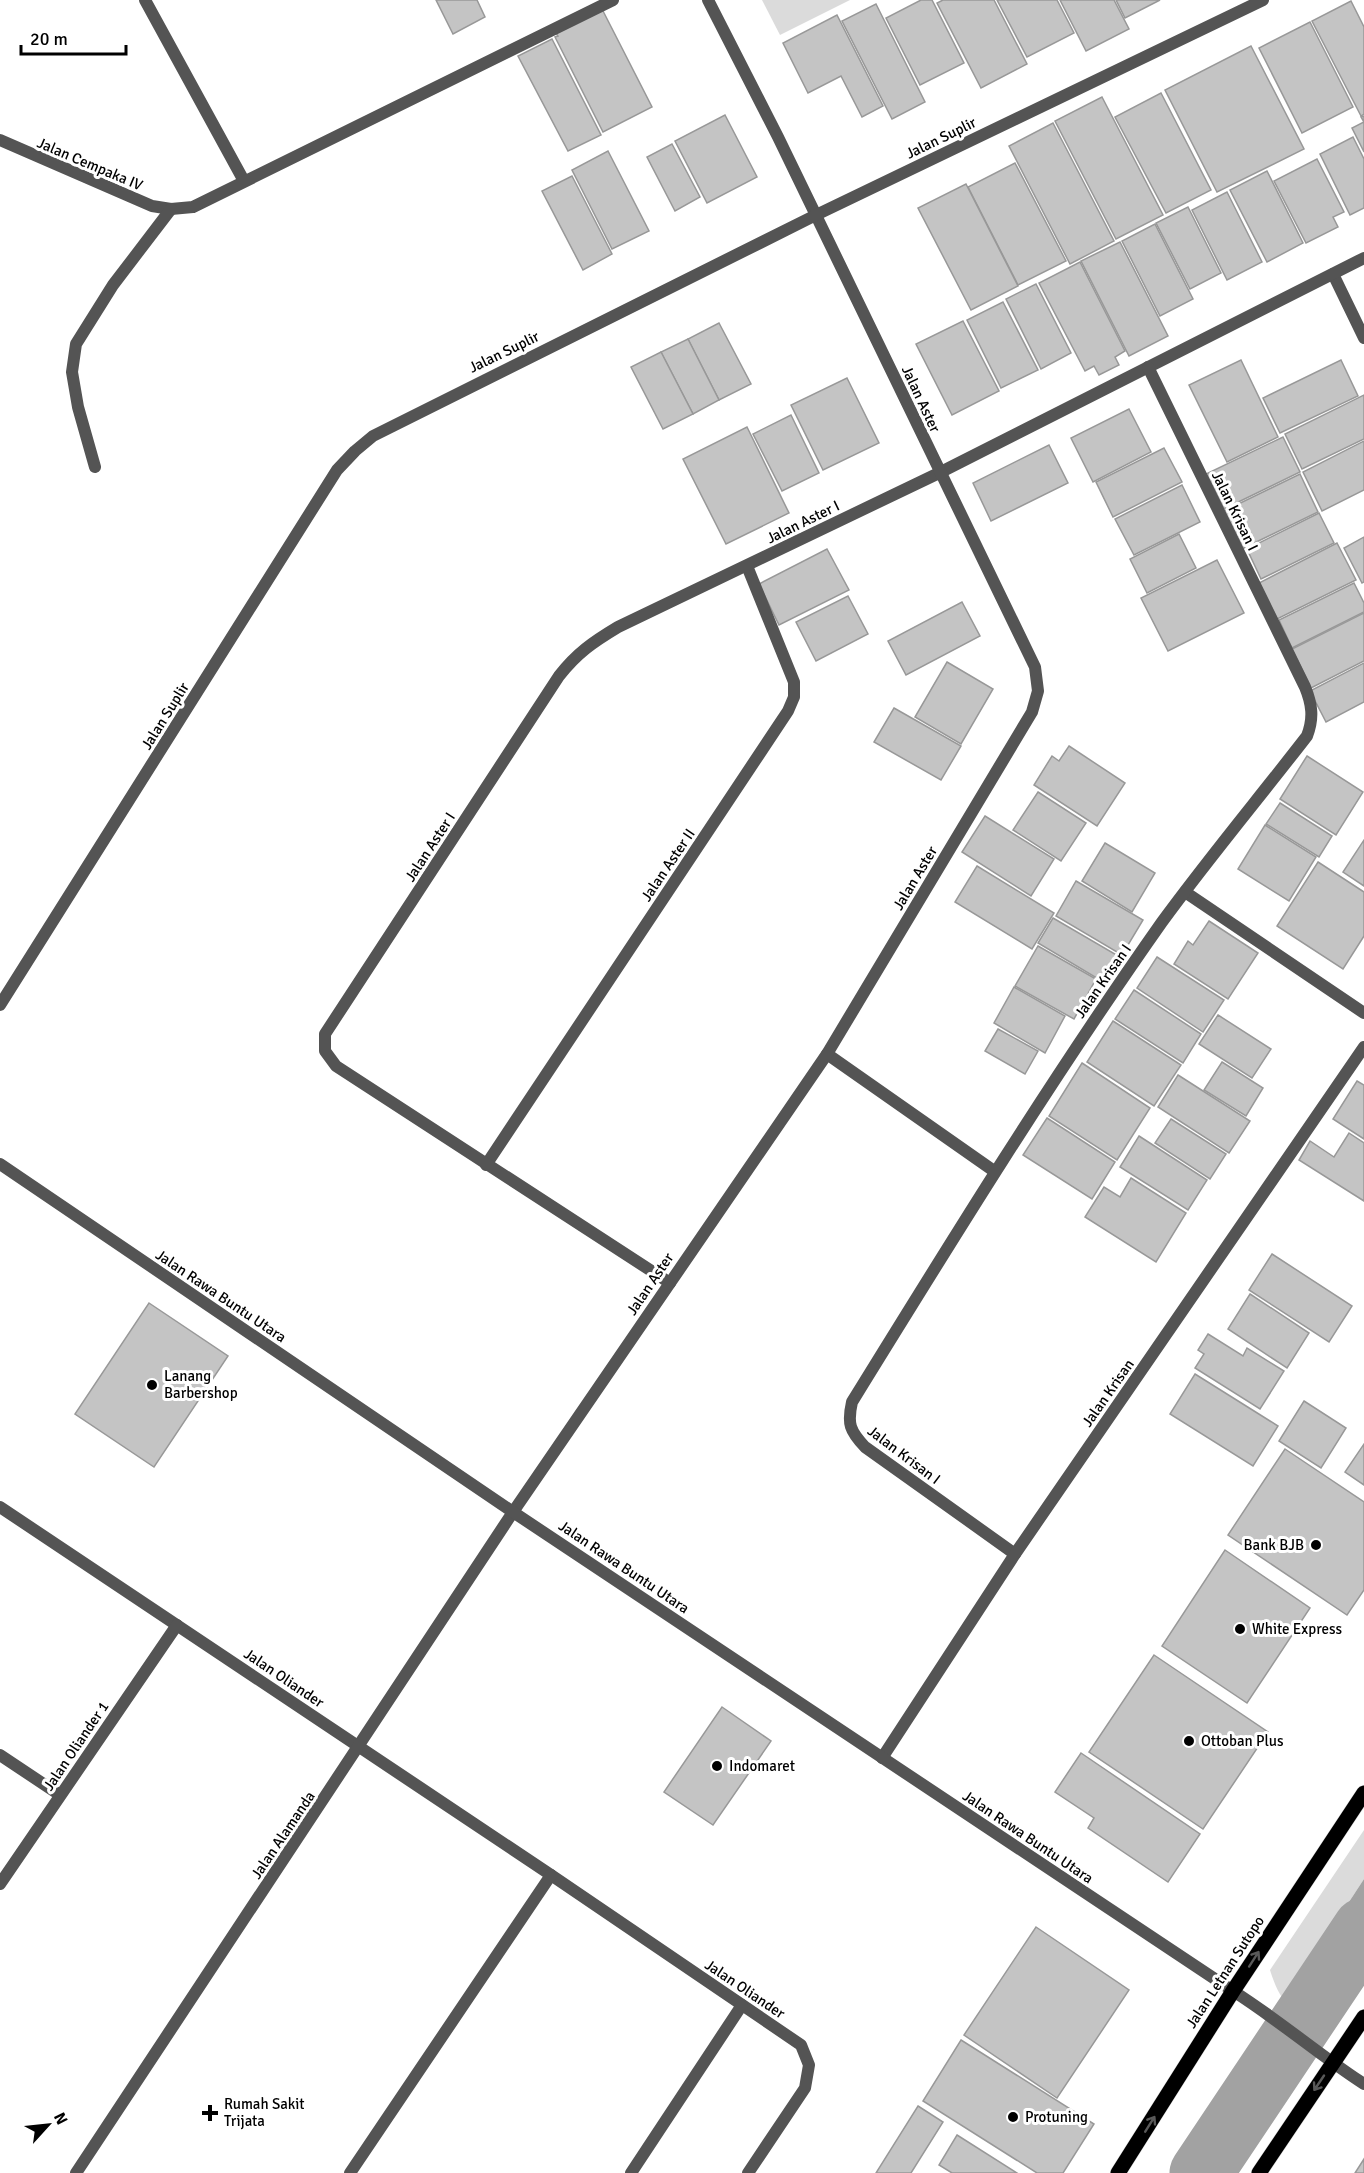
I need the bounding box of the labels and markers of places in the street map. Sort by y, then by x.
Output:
place label: Lanang Barbershop [164,1367,238,1402]
marker: Lanang Barbershop [145,1378,159,1392]
place label: Bank BJB [1243,1536,1304,1554]
marker: Bank BJB [1309,1538,1323,1552]
place label: White Express [1252,1620,1342,1638]
marker: White Express [1233,1622,1247,1636]
place label: Ottoban Plus [1201,1732,1284,1750]
marker: Ottoban Plus [1182,1734,1196,1748]
place label: Indomaret [729,1757,795,1775]
marker: Indomaret [710,1759,724,1773]
place label: Rumah Sakit Trijata [224,2095,305,2130]
marker: Rumah Sakit Trijata [201,2104,219,2122]
place label: Protuning [1025,2108,1088,2126]
marker: Protuning [1006,2110,1020,2124]

